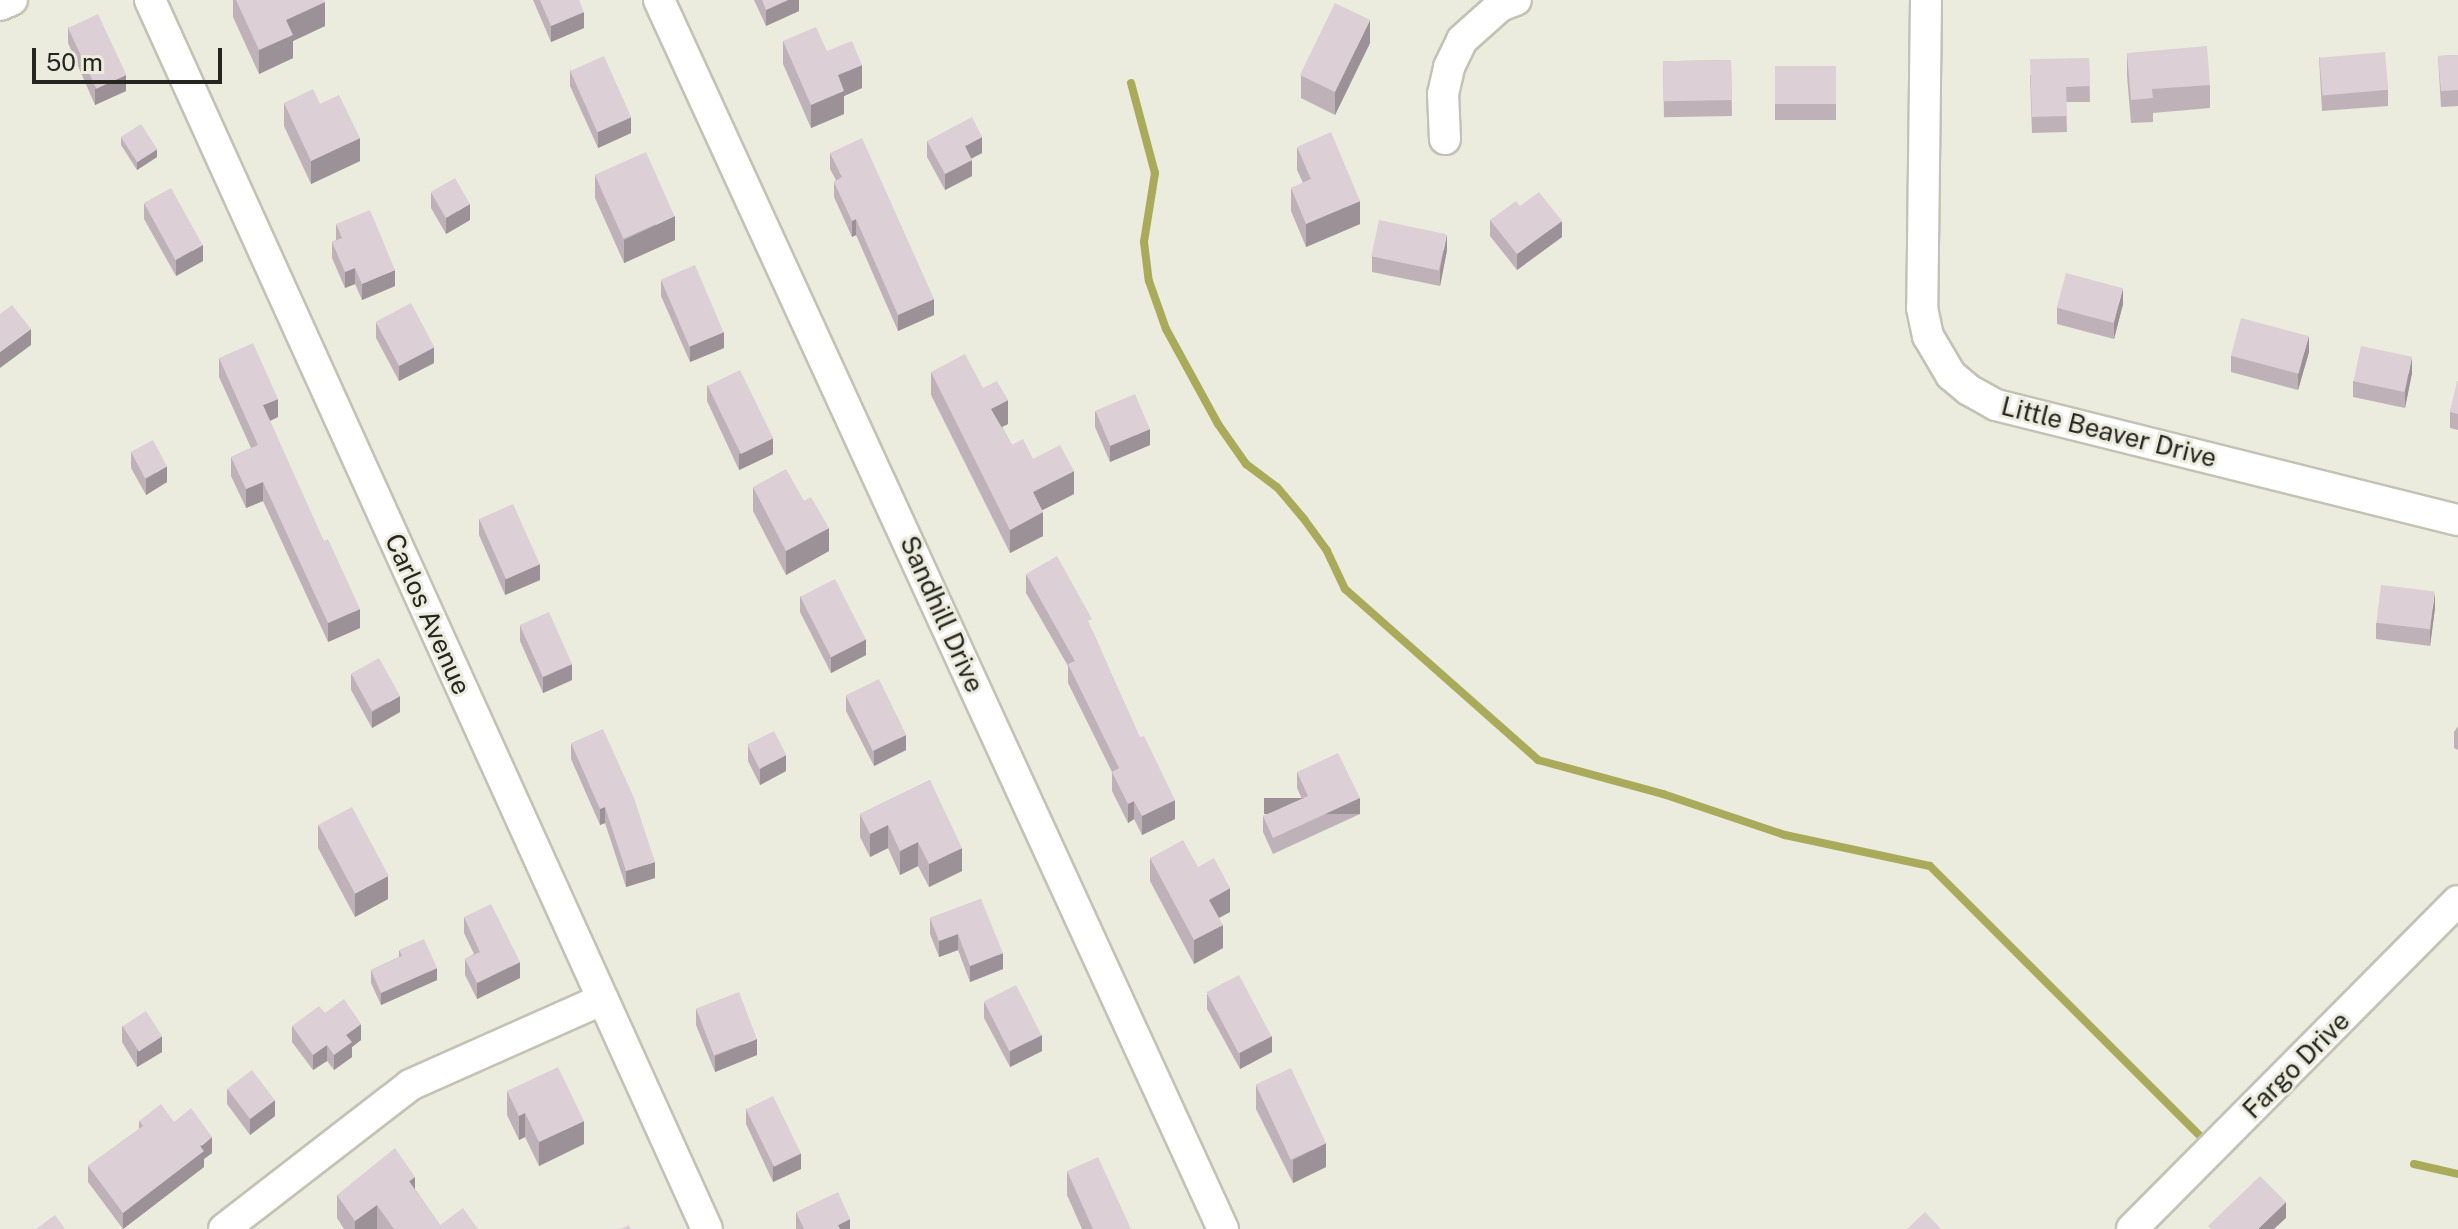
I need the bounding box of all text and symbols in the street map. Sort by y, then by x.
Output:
scale bar [36,32,226,82]
text: 50 m [46,48,103,76]
street label: Little Beaver Drive [1998,390,2220,474]
street label: Carlos Avenue [379,529,477,699]
street label: Sandhill Drive [894,531,990,697]
street label: Fargo Drive [2236,1005,2356,1125]

